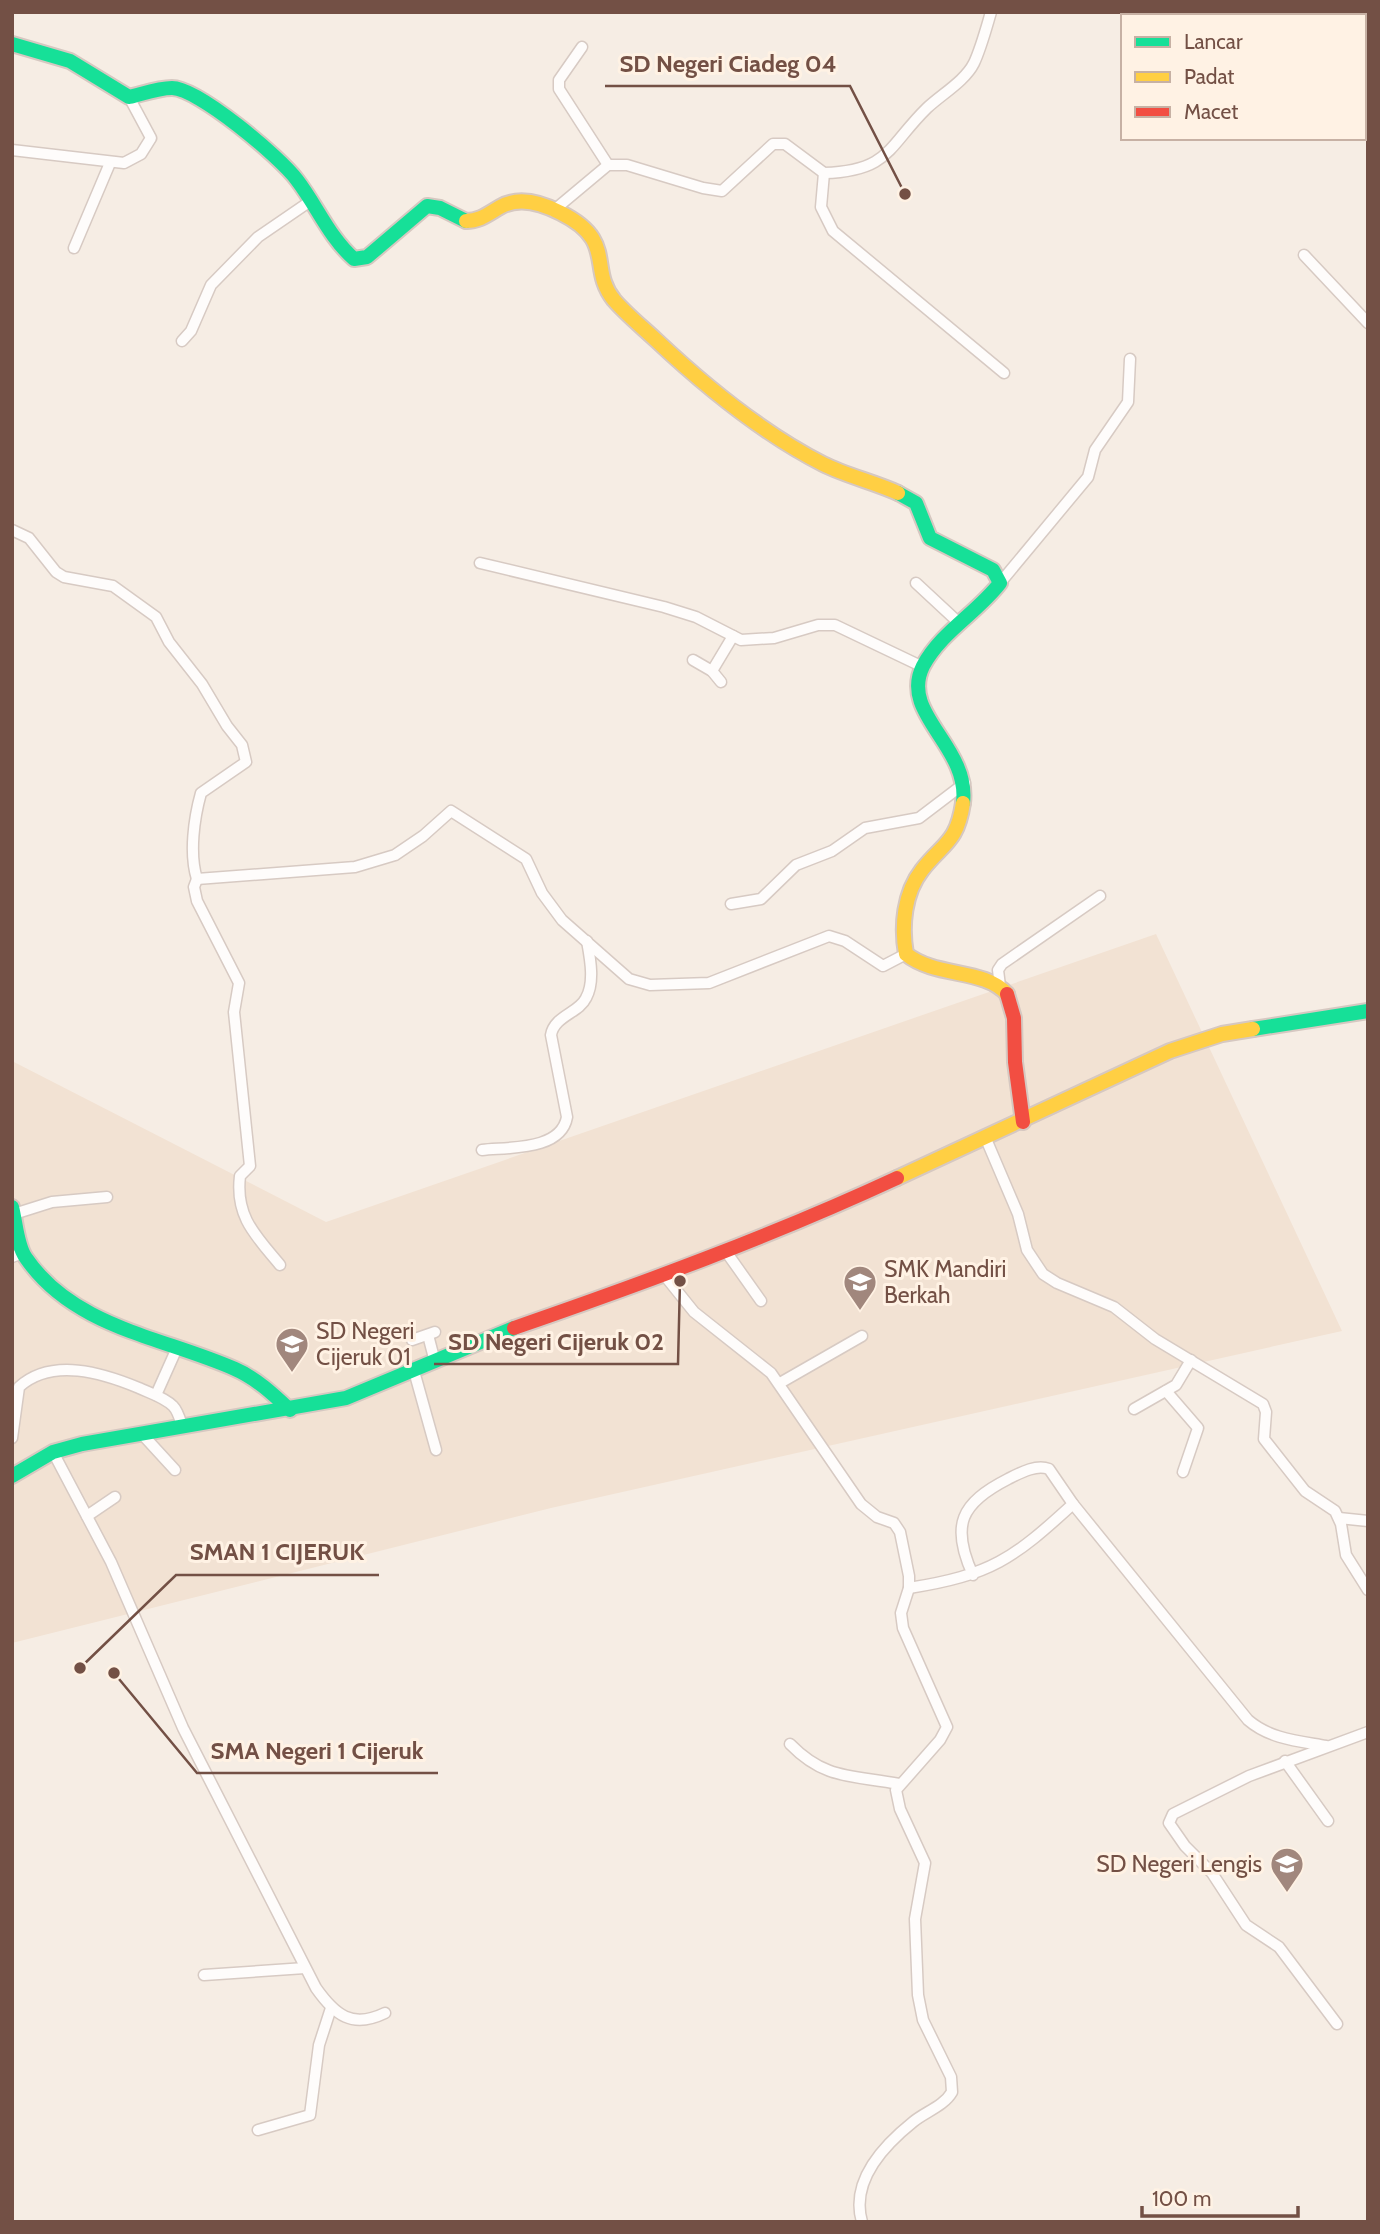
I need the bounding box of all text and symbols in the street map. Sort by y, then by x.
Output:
legend [1121,14,1366,140]
text: Lancar [1184,29,1243,54]
callout: SD Negeri Ciadeg 04 [605,41,850,86]
text: SD Negeri Ciadeg 04 [619,49,837,78]
text: Padat [1184,64,1234,89]
text: Macet [1184,99,1238,124]
place label: SMK Mandiri Berkah [884,1255,1006,1309]
school or university icon: SMK Mandiri Berkah [841,1263,879,1312]
place label: SD Negeri Cijeruk 01 [316,1317,414,1371]
callout: SD Negeri Cijeruk 02 [434,1319,678,1364]
school or university icon: SD Negeri Cijeruk 01 [273,1325,311,1374]
text: SD Negeri Cijeruk 02 [448,1327,664,1356]
callout: SMAN 1 CIJERUK [176,1530,379,1575]
text: SMAN 1 CIJERUK [190,1537,364,1566]
callout: SMA Negeri 1 Cijeruk [197,1728,438,1773]
text: SMA Negeri 1 Cijeruk [211,1736,424,1765]
school or university icon: SD Negeri Lengis [1268,1845,1306,1894]
place label: SD Negeri Lengis [1096,1850,1262,1878]
scale bar [1142,2174,1298,2218]
text: 100 m [1152,2186,1211,2211]

